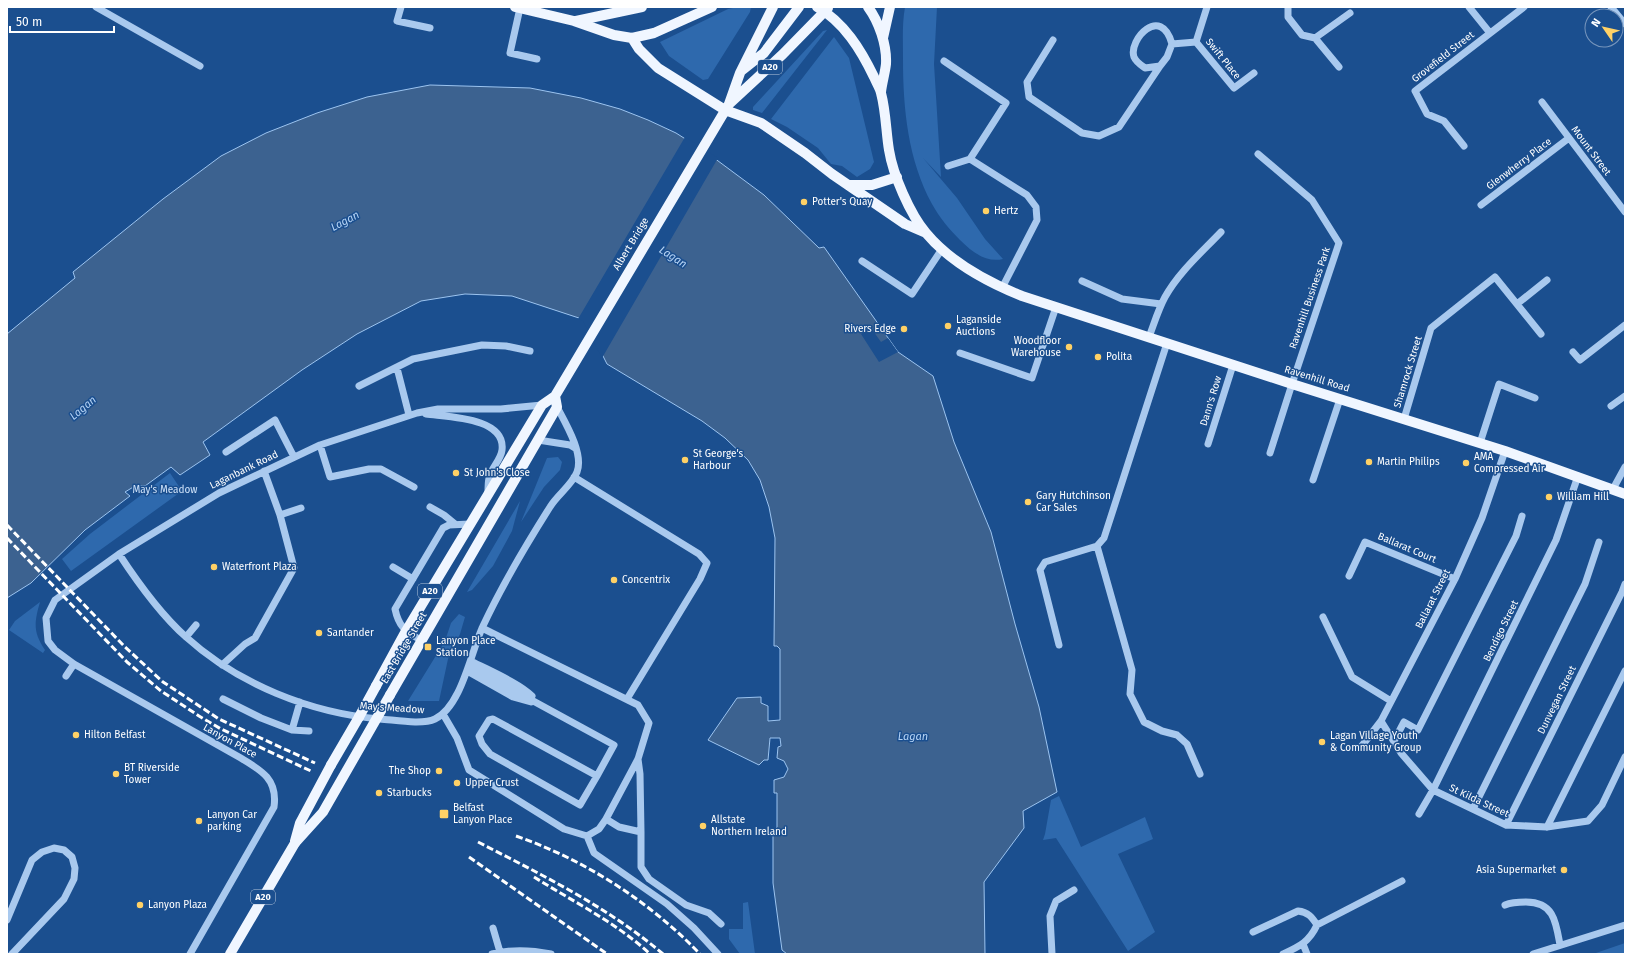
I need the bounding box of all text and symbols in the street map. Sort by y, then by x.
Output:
scale bar [10,8,114,34]
north arrow [1584,8,1624,48]
text: 50 m [16,15,42,29]
text: N [1589,16,1604,29]
street label: Grovefield Street [1409,29,1477,85]
street label: Swift Place [1203,36,1243,82]
road number: A20 [758,60,782,74]
street label: Mount Street [1569,124,1614,178]
street label: Glenwherry Place [1484,136,1554,192]
place label: Potter's Quay [812,196,872,208]
marker: Potter's Quay [799,197,809,207]
place label: Hertz [994,205,1019,217]
marker: Hertz [981,206,991,216]
water label: Lagan [329,208,361,234]
street label: Albert Bridge [611,215,651,273]
water label: Lagan [657,243,689,271]
street label: Ravenhill Business Park [1287,245,1333,350]
place label: Laganside Auctions [956,314,1001,338]
marker: Laganside Auctions [943,321,953,331]
place label: Rivers Edge [844,323,896,335]
marker: Rivers Edge [899,324,909,334]
street label: Shamrock Street [1391,334,1425,409]
place label: Woodfloor Warehouse [1011,335,1061,359]
marker: Woodfloor Warehouse [1064,342,1074,352]
place label: Polita [1106,351,1132,363]
marker: Polita [1093,352,1103,362]
street label: Ravenhill Road [1283,363,1351,395]
street label: Dann's Row [1198,375,1224,427]
water label: Lagan [67,393,99,423]
street label: Laganbank Road [208,448,280,492]
place label: St George's Harbour [693,448,744,472]
place label: AMA Compressed Air [1474,451,1545,475]
marker: St George's Harbour [680,455,690,465]
place label: Martin Philips [1377,456,1440,468]
marker: Martin Philips [1364,457,1374,467]
marker: AMA Compressed Air [1461,458,1471,468]
place label: St John's Close [464,467,530,479]
marker: St John's Close [451,468,461,478]
park label: May's Meadow [133,484,197,496]
place label: Gary Hutchinson Car Sales [1036,490,1111,514]
place label: William Hill [1557,491,1609,503]
marker: William Hill [1544,492,1554,502]
marker: Gary Hutchinson Car Sales [1023,497,1033,507]
street label: Ballarat Court [1376,530,1438,566]
place label: Waterfront Plaza [222,561,297,573]
marker: Waterfront Plaza [209,562,219,572]
street label: Ballarat Street [1413,567,1453,631]
place label: Concentrix [622,574,670,586]
marker: Concentrix [609,575,619,585]
road number: A20 [418,584,442,598]
street label: Bendigo Street [1481,598,1521,664]
street label: East Bridge Street [379,610,430,686]
place label: Santander [327,627,374,639]
marker: Santander [314,628,324,638]
place label: Lanyon Place Station [436,635,495,659]
marker: Lanyon Place Station [423,642,433,652]
street label: Dunvegan Street [1535,664,1579,736]
street label: May's Meadow [359,700,425,716]
street label: Lanyon Place [201,721,259,761]
place label: Hilton Belfast [84,729,146,741]
marker: Hilton Belfast [71,730,81,740]
water label: Lagan [898,730,928,743]
place label: Lagan Village Youth & Community Group [1330,730,1421,754]
marker: Lagan Village Youth & Community Group [1317,737,1327,747]
place label: BT Riverside Tower [124,762,180,786]
place label: The Shop [389,765,431,777]
marker: The Shop [434,766,444,776]
marker: BT Riverside Tower [111,769,121,779]
place label: Upper Crust [465,777,519,789]
marker: Upper Crust [452,778,462,788]
street label: St Kilda Street [1447,782,1511,820]
place label: Starbucks [387,787,432,799]
marker: Starbucks [374,788,384,798]
place label: Belfast Lanyon Place [453,802,512,826]
marker: Belfast Lanyon Place [438,808,450,820]
place label: Lanyon Car parking [207,809,257,833]
place label: Allstate Northern Ireland [711,814,787,838]
marker: Lanyon Car parking [194,816,204,826]
marker: Allstate Northern Ireland [698,821,708,831]
place label: Asia Supermarket [1476,864,1556,876]
marker: Asia Supermarket [1559,865,1569,875]
road number: A20 [251,890,275,904]
place label: Lanyon Plaza [148,899,207,911]
marker: Lanyon Plaza [135,900,145,910]

